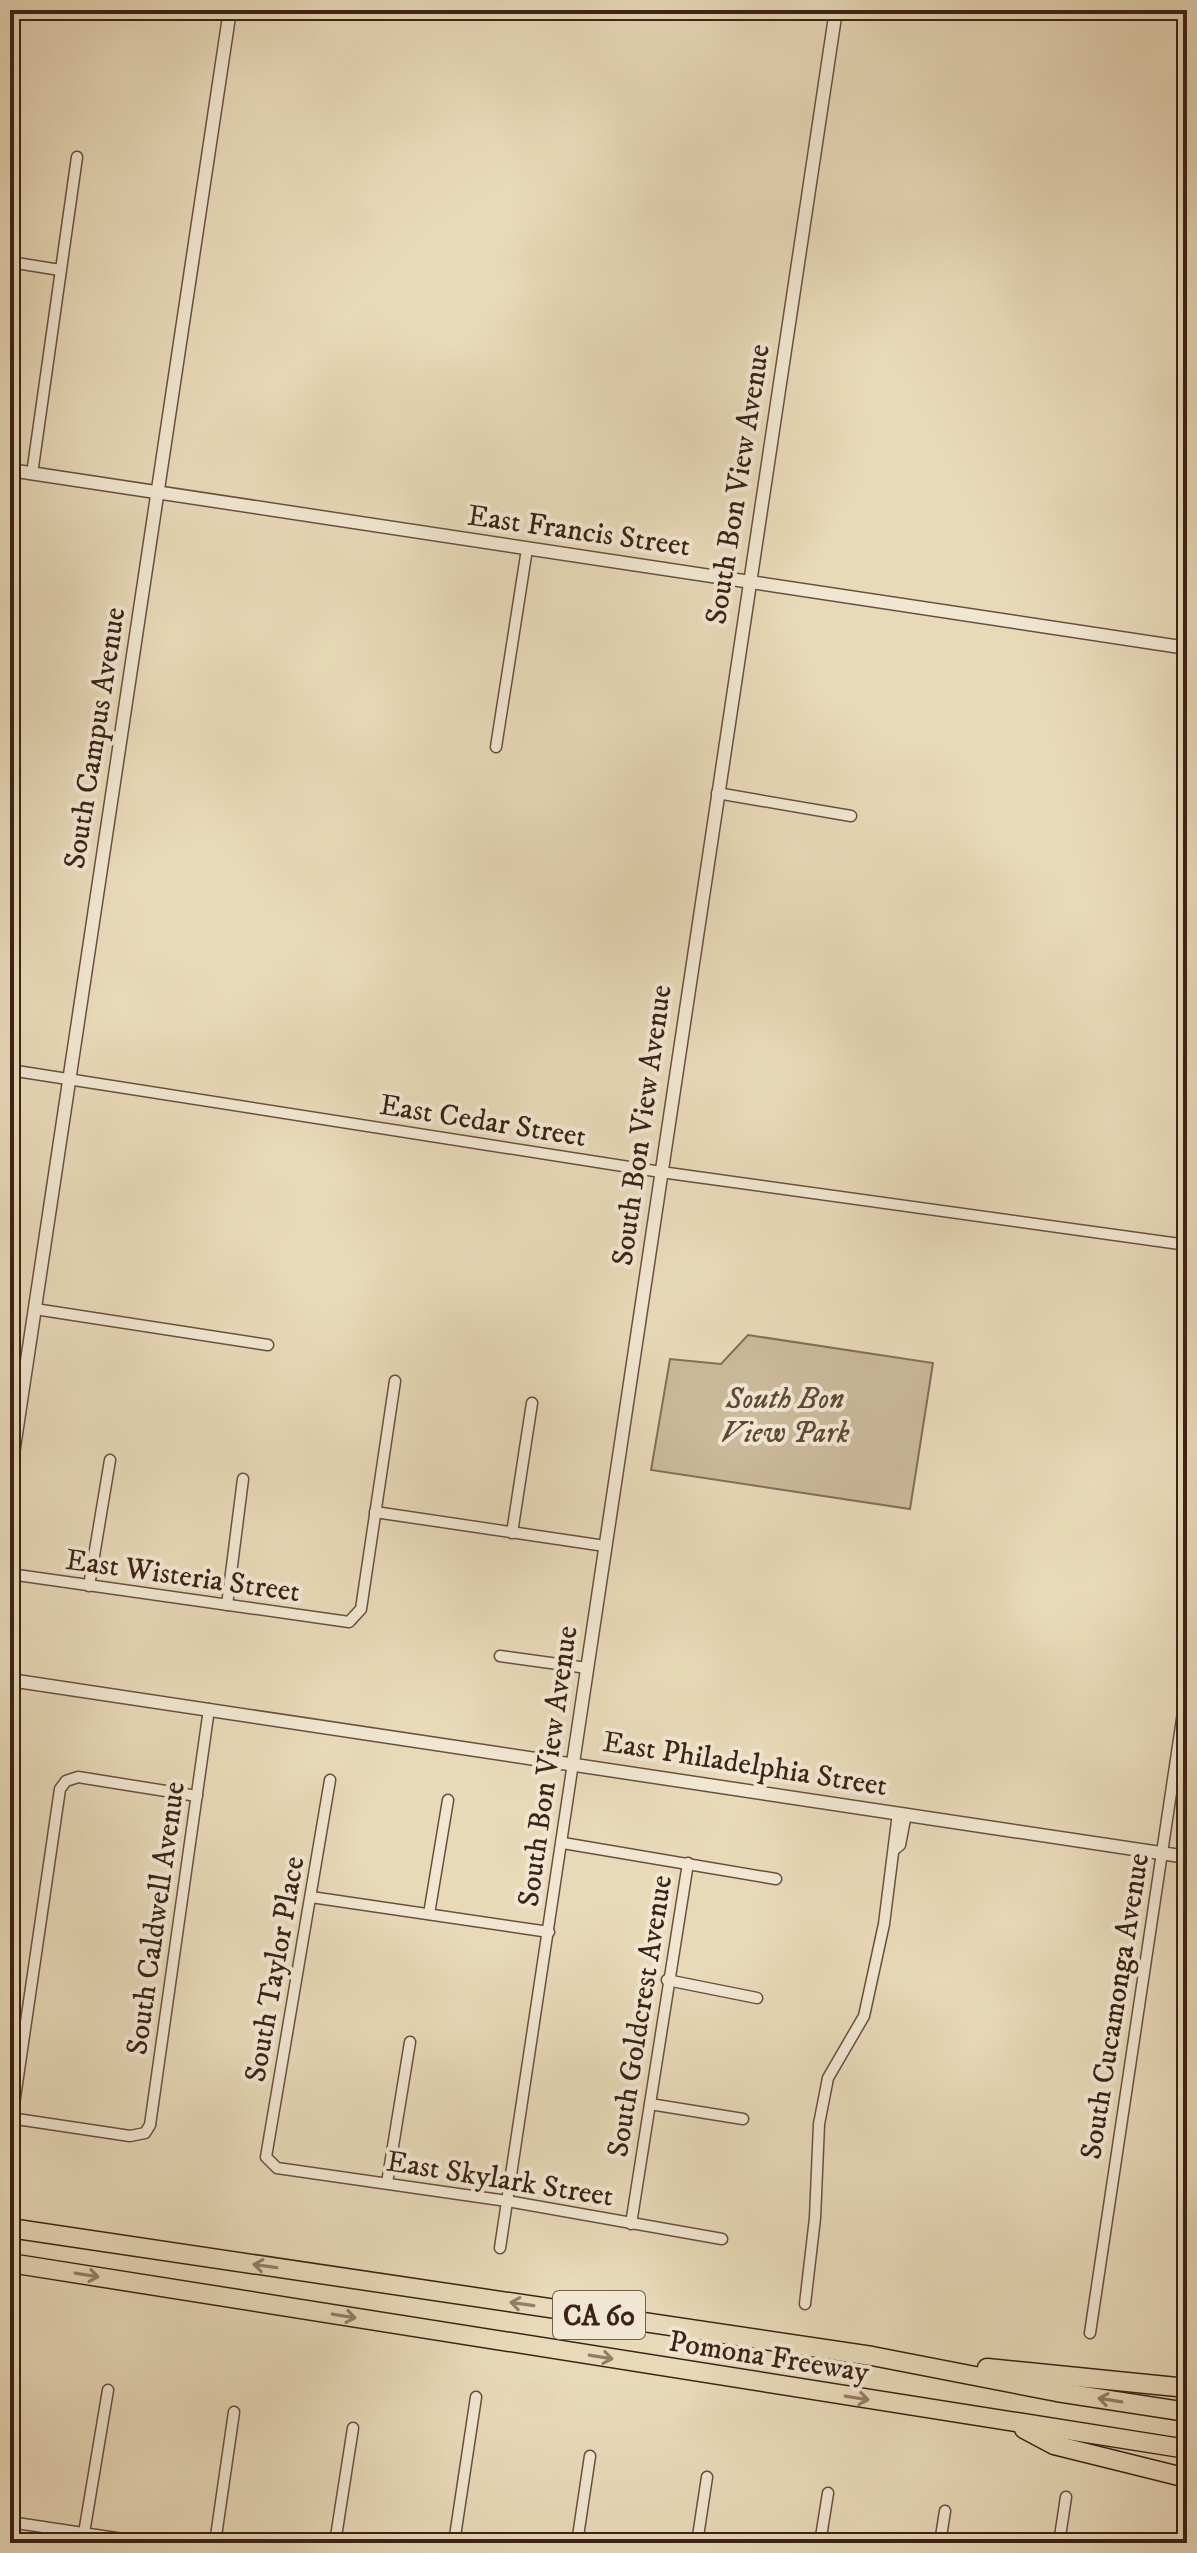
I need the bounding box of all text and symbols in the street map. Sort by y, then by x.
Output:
street label: South Bon View Avenue [698,341,779,627]
street label: East Francis Street [465,498,693,565]
street label: South Campus Avenue [57,605,134,872]
street label: South Bon View Avenue [604,982,681,1268]
street label: East Cedar Street [377,1087,589,1156]
park label: South Bon View Park [721,1381,850,1452]
street label: East Wisteria Street [63,1542,302,1611]
street label: South Bon View Avenue [510,1623,587,1909]
street label: East Philadelphia Street [600,1724,890,1805]
street label: South Caldwell Avenue [119,1779,194,2057]
street label: South Cucamonga Avenue [1073,1850,1158,2162]
street label: South Taylor Place [237,1854,314,2085]
street label: South Goldcrest Avenue [600,1873,681,2160]
street label: East Skylark Street [384,2143,616,2216]
one-way arrow [252,2257,278,2272]
one-way arrow [74,2268,99,2283]
road number: CA 60 [553,2291,645,2339]
one-way arrow [510,2296,535,2311]
one-way arrow [331,2309,356,2324]
street label: Pomona Freeway [666,2323,872,2392]
one-way arrow [587,2350,613,2365]
one-way arrow [844,2391,869,2406]
one-way arrow [1098,2392,1123,2407]

